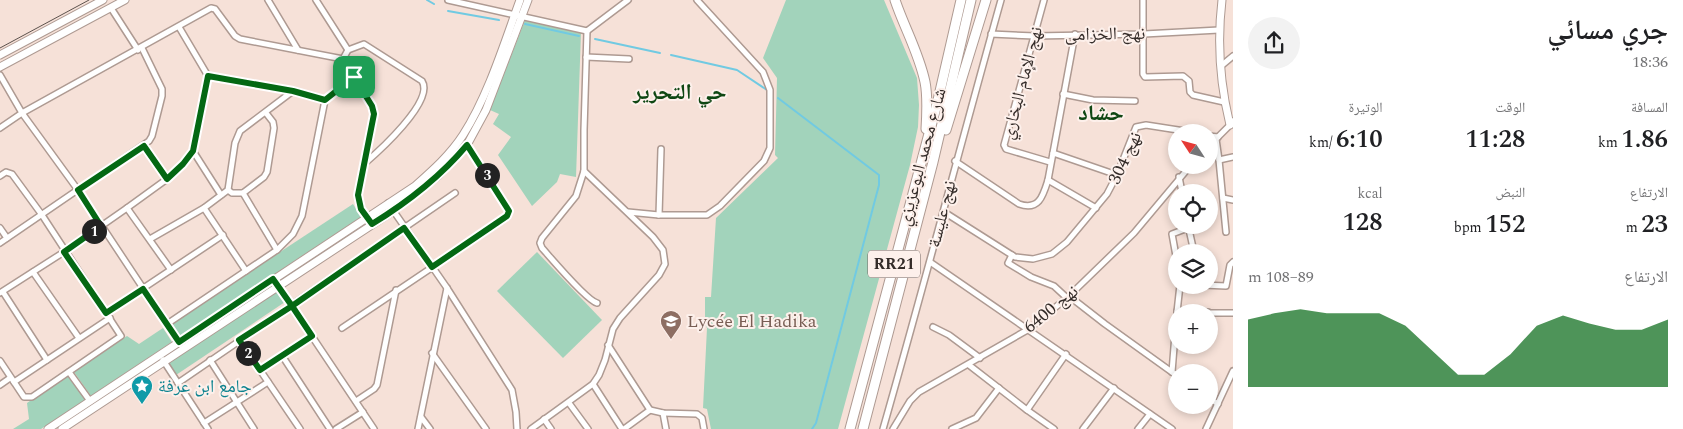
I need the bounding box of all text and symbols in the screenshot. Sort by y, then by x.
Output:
text: جري مسائي [1547,9,1668,52]
button: share [1248,17,1300,69]
street label: نهج الخزامى [1065,20,1146,48]
street label: نهج الإمام البخاري [994,23,1051,143]
text: 18:36 [1632,50,1668,74]
pin [333,56,375,98]
icon: arrive [340,63,368,91]
district label: حي التحرير [632,76,727,109]
street label: شارع محمد البوعزيزي [891,85,954,229]
district label: حشاد [1078,97,1124,130]
text: الوتيرة [1349,97,1383,118]
text: الوقت [1495,97,1525,118]
text: المسافة [1631,97,1668,118]
text: 6:10 [1336,121,1383,159]
text: 11:28 [1465,121,1525,159]
text: 1.86 [1621,121,1668,159]
north arrow [1168,124,1218,174]
map controls [1168,124,1218,414]
street label: نهج 304 [1101,127,1149,189]
text: /km [1309,132,1336,153]
text: km [1598,132,1621,153]
pin: 3 [474,162,500,188]
text: 3 [484,165,491,186]
street label: نهج عليسة [921,178,963,250]
text: النبض [1495,182,1525,203]
text: الارتفاع [1630,182,1668,203]
text: kcal [1358,183,1383,204]
button: locate [1168,184,1218,234]
text: 128 [1342,204,1383,242]
text: 152 [1485,206,1525,244]
text: 23 [1641,206,1668,244]
text: bpm [1454,217,1485,238]
text: m [1626,217,1641,238]
pin: 1 [82,218,106,244]
text: 1 [91,221,98,242]
button: layers [1168,244,1218,294]
road number: RR21 [868,250,920,278]
text: 89–108 m [1248,265,1314,289]
text: الارتفاع [1624,265,1668,289]
street label: نهج 6400 [1018,278,1085,340]
button: + [1168,304,1218,354]
place label: Lycée El Hadika [687,308,817,335]
school or university icon: Lycée El Hadika [659,309,683,340]
pin: 2 [236,340,260,366]
text: 2 [245,343,252,364]
button: − [1168,364,1218,414]
place label: جامع ابن عرفة [158,373,252,400]
place icon: جامع ابن عرفة [130,374,154,405]

